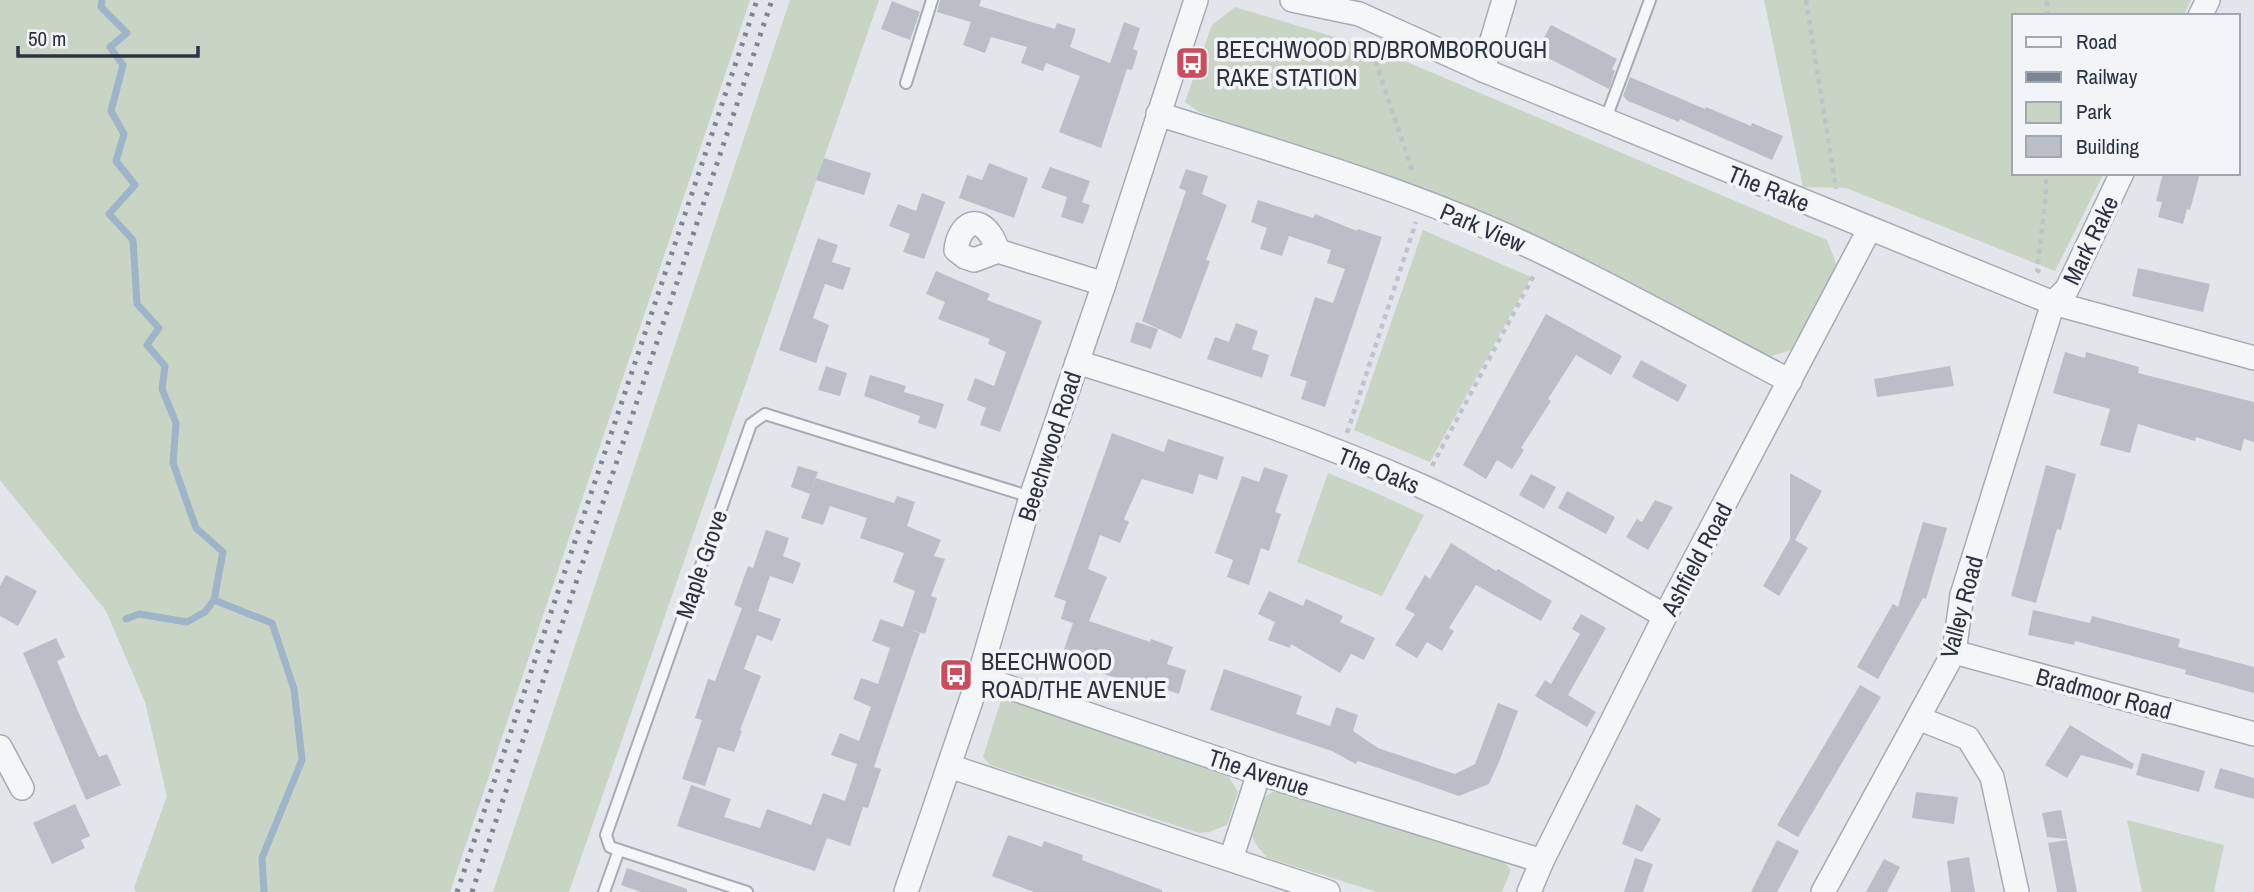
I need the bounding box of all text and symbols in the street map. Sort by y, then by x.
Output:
scale bar [18,14,198,58]
legend [2012,14,2240,175]
text: 50 m [28,24,66,53]
text: Road [2076,27,2117,56]
place label: BEECHWOOD RD/BROMBOROUGH RAKE STATION [1216,33,1547,93]
bus stop icon: BEECHWOOD RD/BROMBOROUGH RAKE STATION [1173,44,1211,82]
text: Railway [2076,62,2138,91]
text: Park [2076,97,2112,126]
text: Building [2076,132,2140,161]
street label: The Rake [1723,157,1815,219]
street label: Mark Rake [2055,190,2125,290]
street label: Park View [1436,195,1531,259]
street label: Beechwood Road [1010,367,1088,525]
street label: The Oaks [1333,439,1425,501]
street label: Ashfield Road [1652,497,1739,622]
street label: Maple Grove [668,506,734,622]
street label: Valley Road [1932,552,1990,662]
place label: BEECHWOOD ROAD/THE AVENUE [981,645,1167,705]
bus stop icon: BEECHWOOD ROAD/THE AVENUE [937,656,975,694]
street label: Bradmoor Road [2033,660,2175,726]
street label: The Avenue [1204,741,1314,803]

